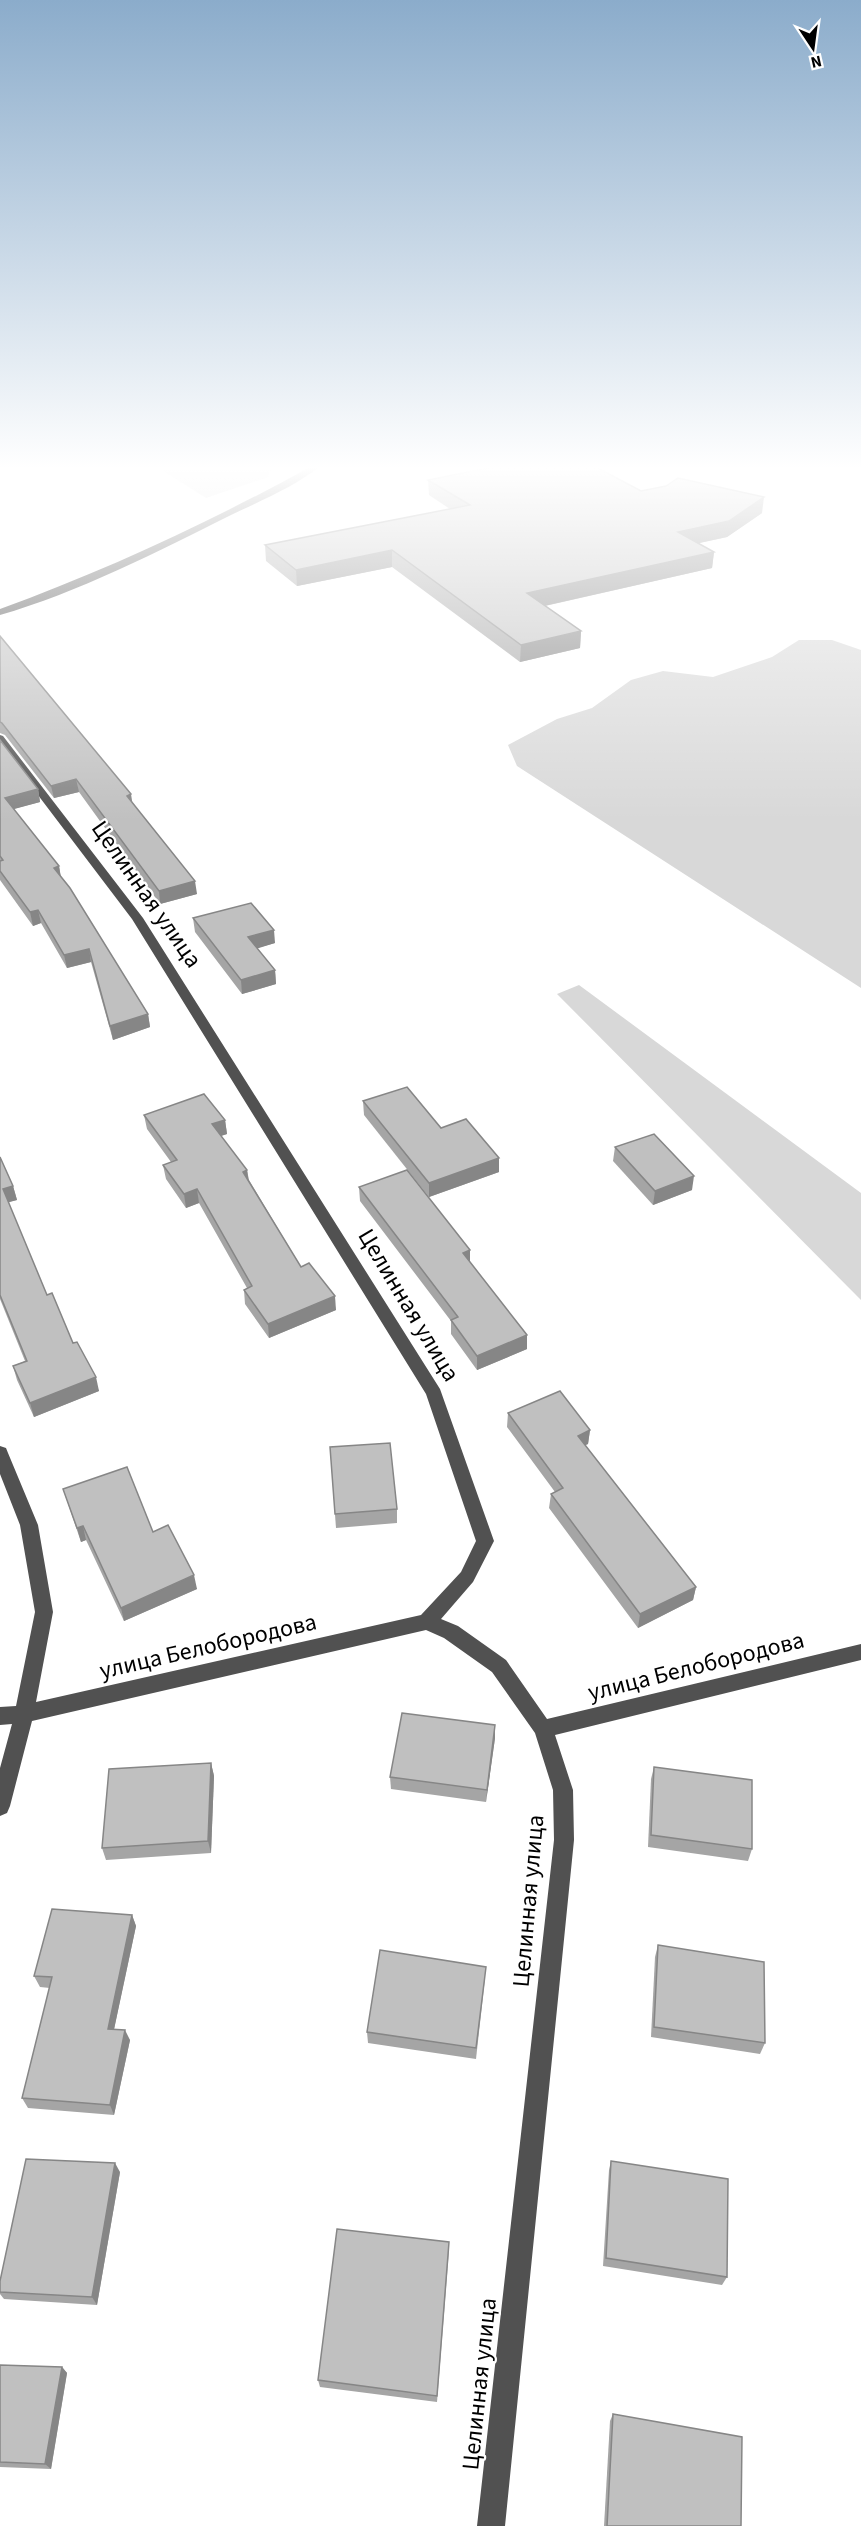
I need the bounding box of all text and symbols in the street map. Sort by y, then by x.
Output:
north arrow [783,18,843,78]
text: N [808,50,824,74]
street label: Целинная улица [83,813,211,975]
street label: Целинная улица [349,1222,468,1388]
street label: улица Белобородова [96,1604,320,1688]
street label: улица Белобородова [584,1623,808,1710]
street label: Целинная улица [504,1813,553,1989]
street label: Целинная улица [453,2296,506,2472]

